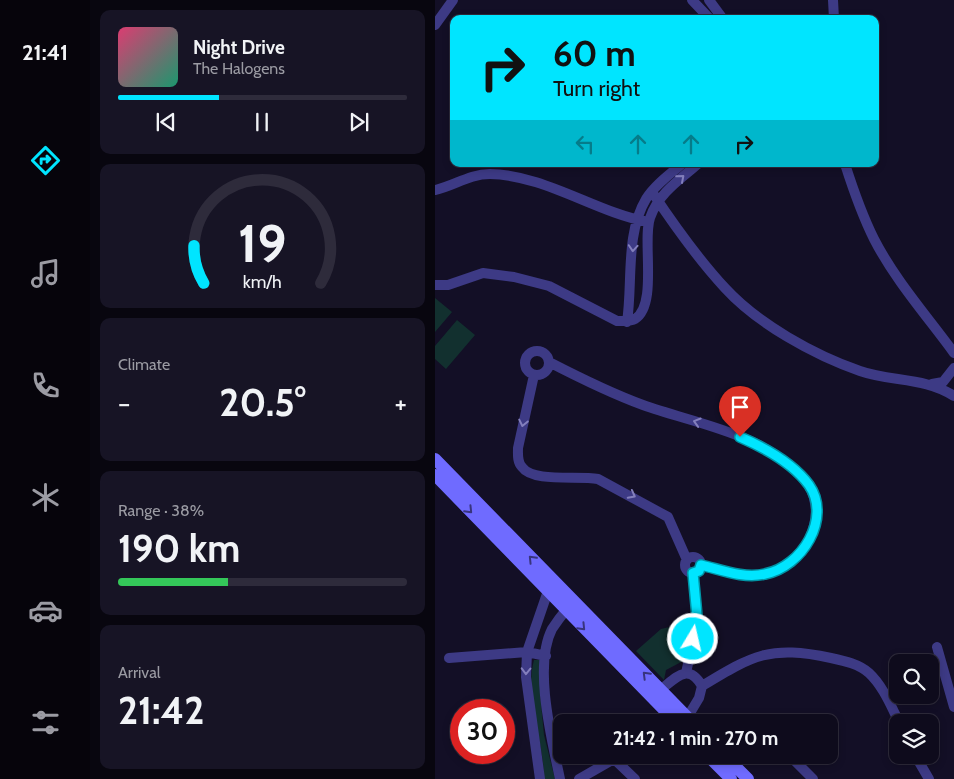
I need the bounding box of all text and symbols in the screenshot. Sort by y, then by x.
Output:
text: 60 m [553,32,636,75]
icon: right [470,35,535,100]
text: Night Drive [193,36,285,59]
text: 21:41 [22,39,68,66]
text: The Halogens [193,59,285,78]
text: Turn right [553,75,640,102]
icon: previous [152,108,180,136]
icon: pause [248,108,276,136]
icon: next [345,108,373,136]
icon: left [571,130,599,158]
icon: ahead [624,130,652,158]
icon: ahead [677,130,705,158]
icon: right [730,130,758,158]
icon: directions [28,143,63,178]
one-way arrow [676,174,685,183]
text: 19 [238,212,287,275]
one-way arrow [628,244,639,252]
icon: music [28,256,63,291]
text: km/h [243,271,282,292]
text: Climate [118,355,170,374]
icon: phone [28,368,63,403]
text: 20.5° [219,379,306,426]
text: − [118,386,130,420]
text: + [395,386,407,420]
pin [719,386,761,437]
icon: arrive [726,393,754,421]
one-way arrow [693,417,701,427]
one-way arrow [519,418,529,427]
icon: climate [28,480,63,515]
one-way arrow [626,489,635,499]
text: Range · 38% [118,501,204,520]
one-way arrow [463,504,472,513]
text: 190 km [118,525,240,572]
one-way arrow [529,556,538,565]
icon: car [28,593,63,628]
position arrow [666,612,718,664]
one-way arrow [576,621,585,630]
map controls [889,654,939,764]
button: search [889,654,939,704]
text: Arrival [118,663,161,682]
one-way arrow [521,668,531,675]
one-way arrow [643,672,652,681]
text: 21:42 [118,687,204,734]
speed limit sign: 30 [450,699,515,764]
icon: filters [28,705,63,740]
button: layers [889,714,939,764]
text: 21:42 · 1 min · 270 m [613,727,778,750]

